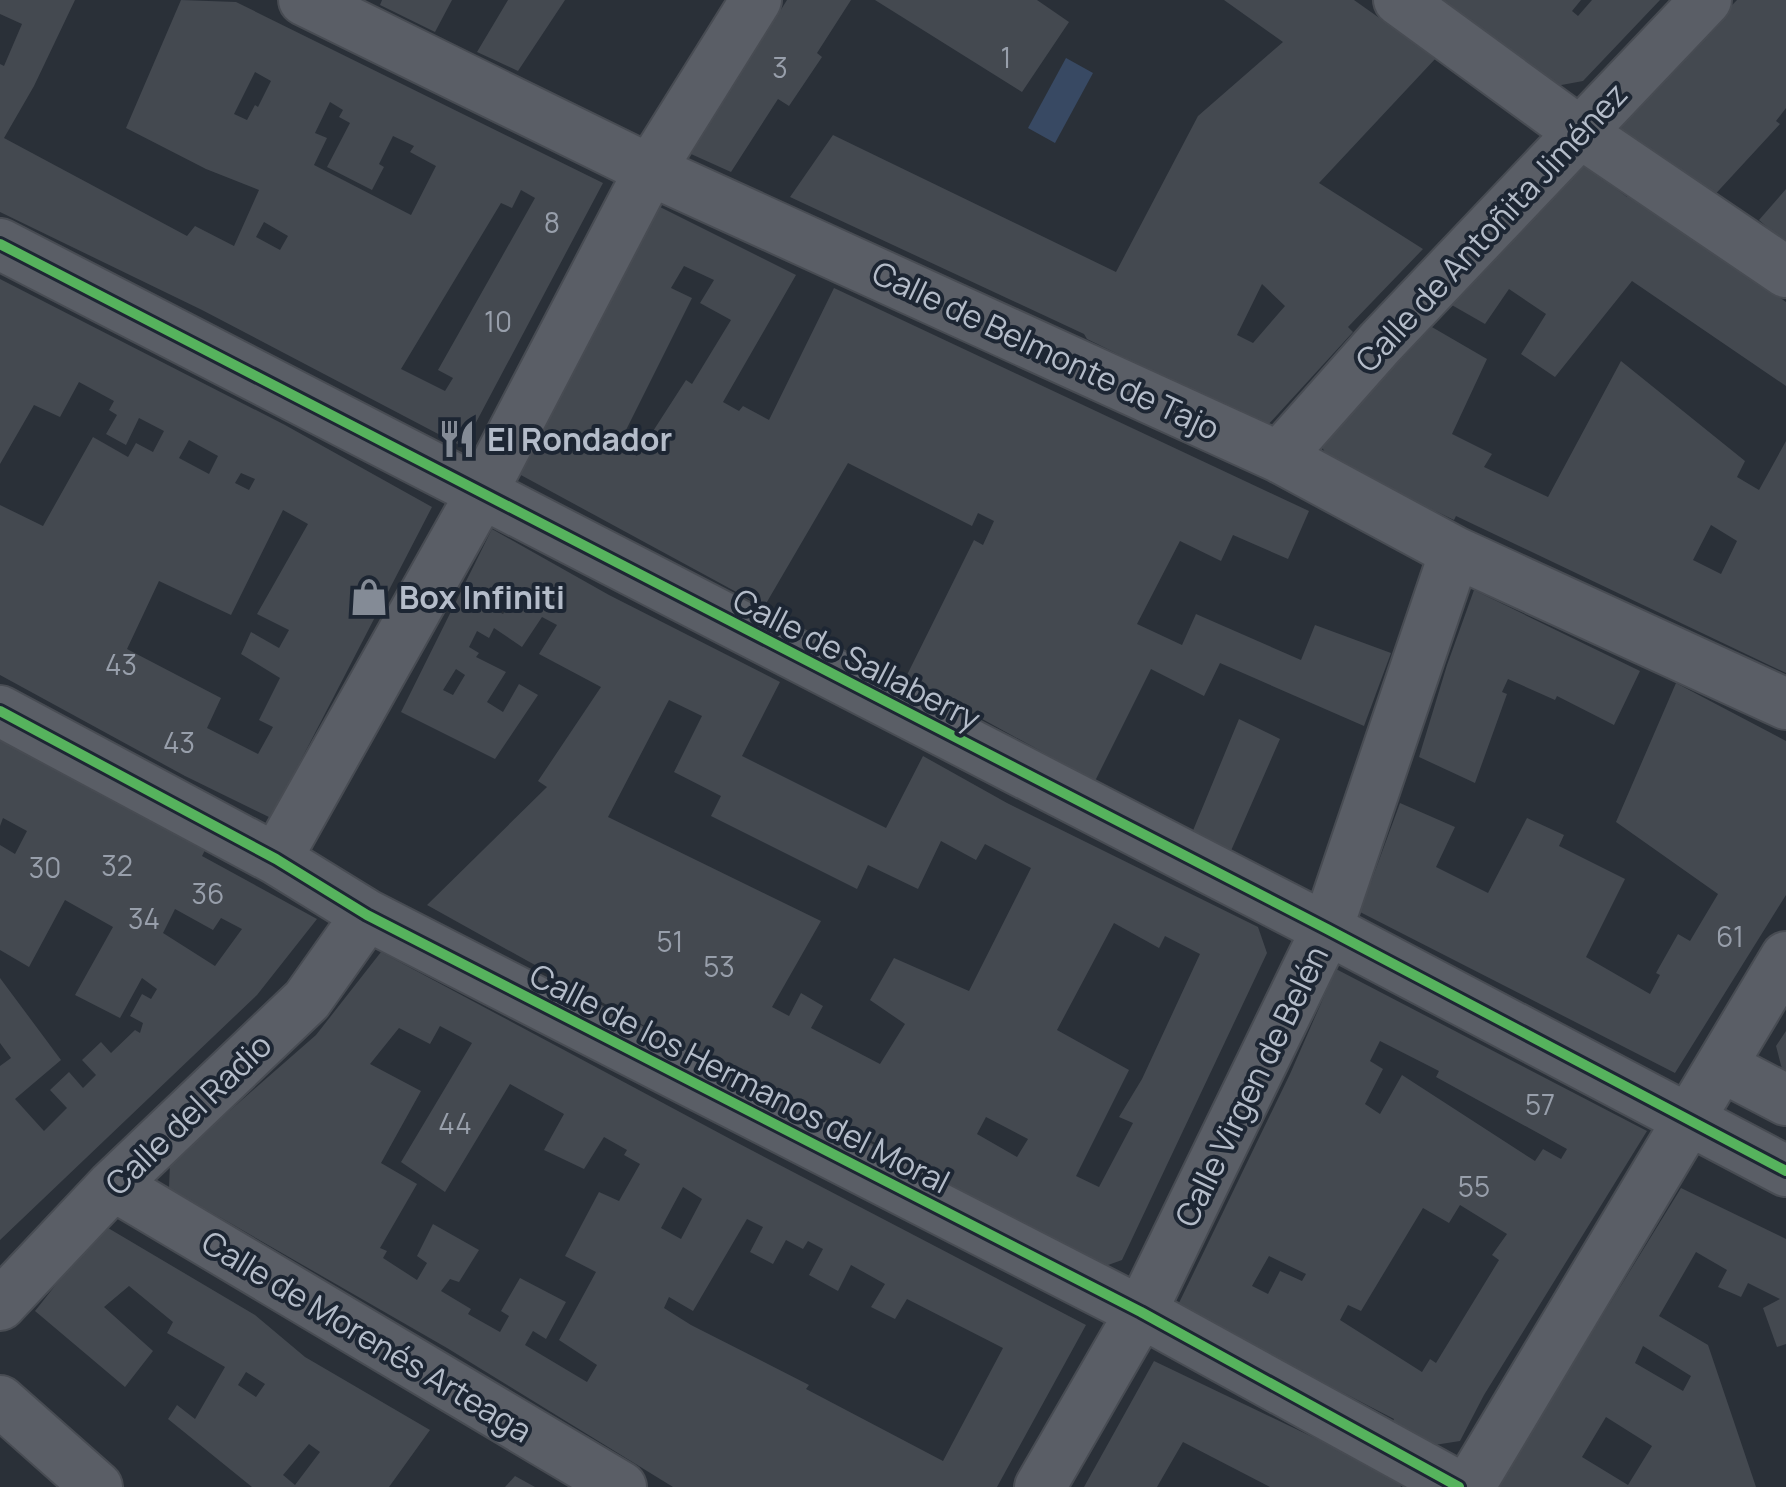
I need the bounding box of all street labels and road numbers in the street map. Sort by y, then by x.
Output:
street label: Calle de Antoñita Jiménez [1345,73,1637,381]
street label: Calle de Belmonte de Tajo [865,250,1227,450]
street label: Calle de Sallaberry [726,578,988,740]
street label: Calle Virgen de Belén [1164,938,1338,1234]
street label: Calle de los Hermanos del Moral [523,953,957,1203]
street label: Calle del Radio [95,1023,281,1205]
street label: Calle de Morenés Arteaga [194,1220,540,1452]

